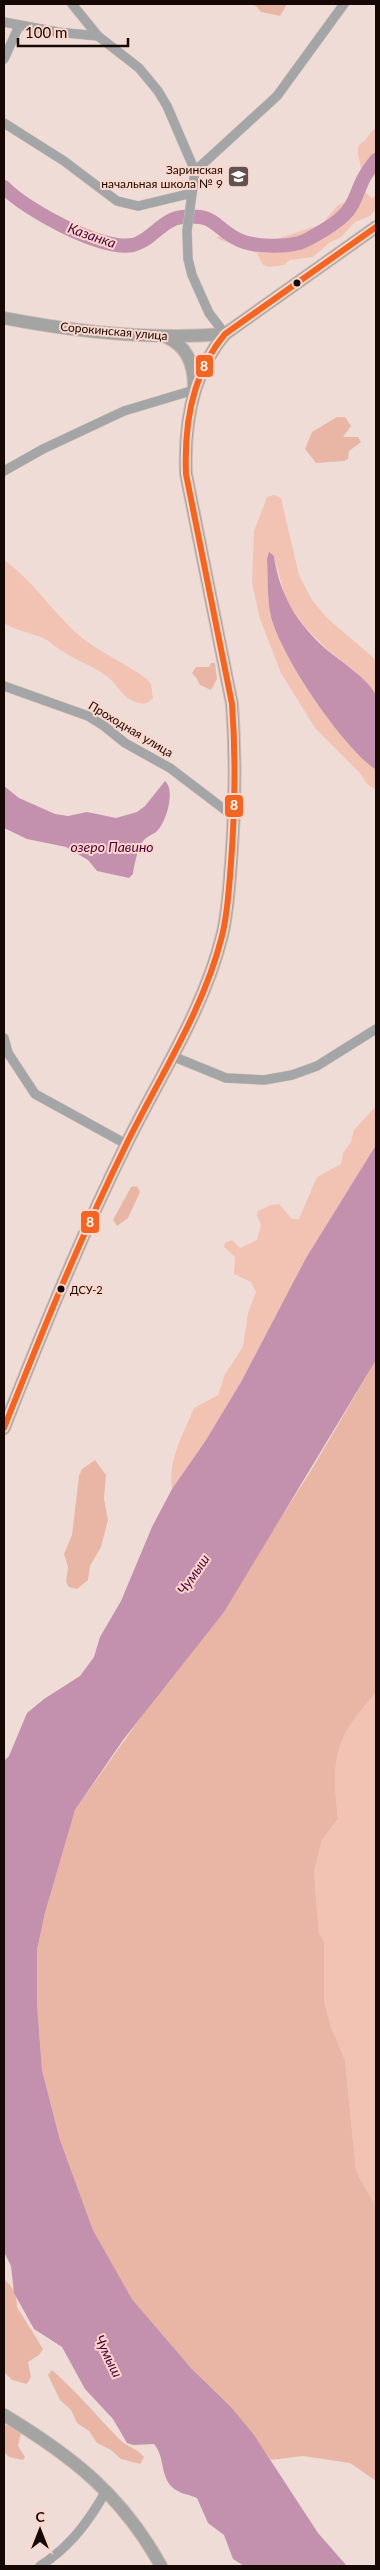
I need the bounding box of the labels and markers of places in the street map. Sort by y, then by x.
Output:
place label: Заринская начальная школа № 9 [101,162,223,191]
school or university icon: Заринская начальная школа № 9 [227,164,251,188]
unlabelled marker [292,278,302,288]
place label: ДСУ-2 [70,1283,103,1296]
marker: ДСУ-2 [56,1284,66,1294]

